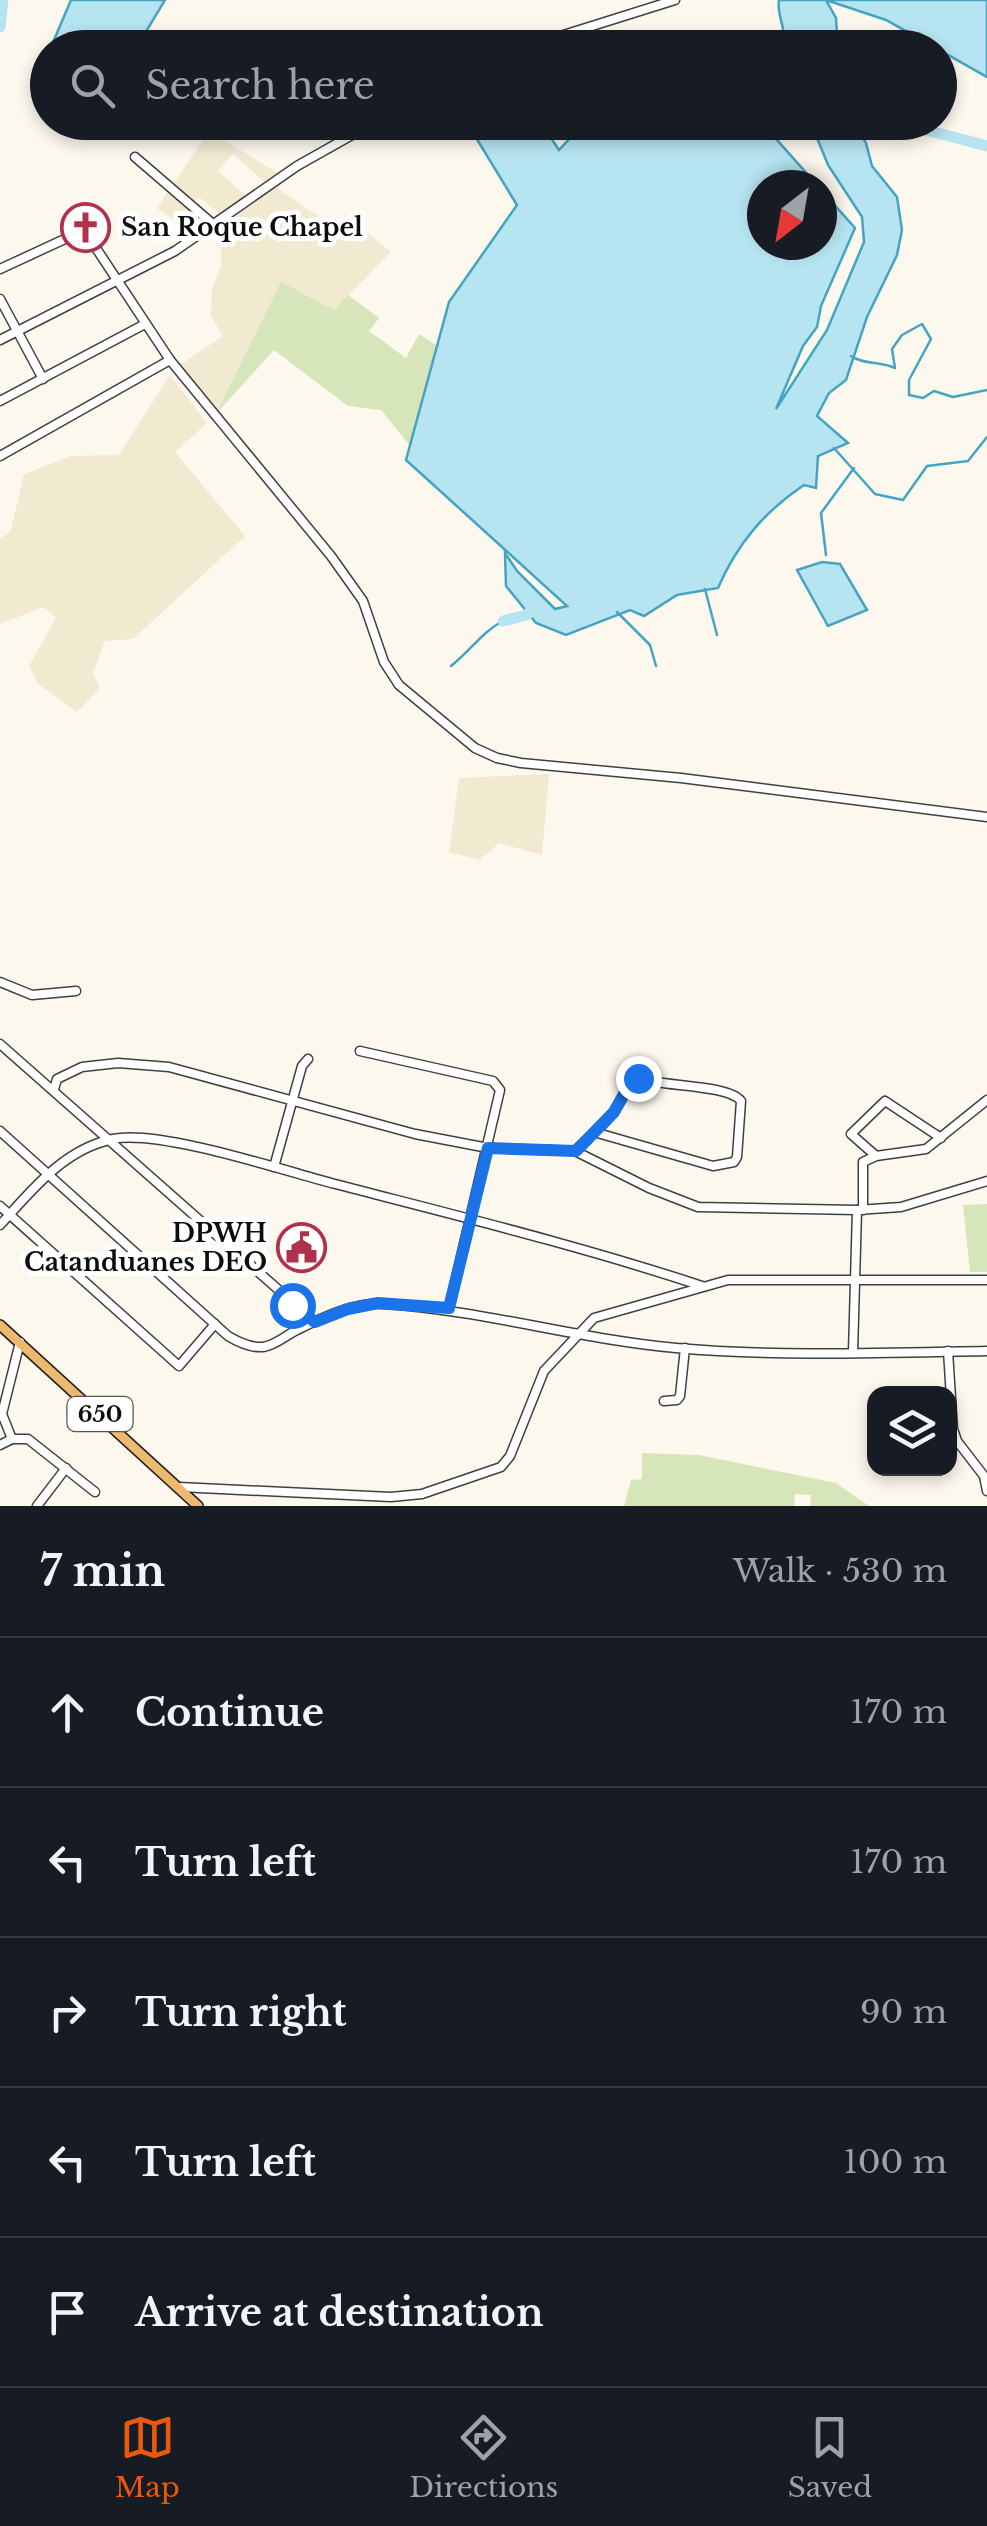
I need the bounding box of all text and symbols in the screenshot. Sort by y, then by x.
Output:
search box [30,30,957,140]
icon: search [65,58,120,113]
text: Search here [145,62,375,109]
north arrow [747,170,837,260]
church icon: San Roque Chapel [60,201,112,253]
place label: San Roque Chapel [121,212,363,243]
route end [616,1056,662,1102]
place label: DPWH Catanduanes DEO [24,1218,267,1278]
public building icon: DPWH Catanduanes DEO [276,1221,328,1273]
route start [270,1283,316,1329]
map controls [867,1386,957,1476]
button: layers [867,1386,957,1476]
road number: 650 [68,1397,132,1431]
text: 7 min [40,1545,165,1597]
text: Walk · 530 m [733,1551,947,1591]
icon: ahead [40,1685,95,1740]
text: Continue [135,1689,324,1736]
text: 170 m [850,1692,947,1732]
icon: left [40,1835,95,1890]
text: Turn left [135,1839,316,1886]
text: 170 m [850,1842,947,1882]
icon: right [40,1985,95,2040]
text: Turn right [135,1989,346,2036]
text: 90 m [860,1992,947,2032]
icon: left [40,2135,95,2190]
text: Turn left [135,2139,316,2186]
text: 100 m [844,2142,947,2182]
icon: arrive [40,2285,95,2340]
text: Arrive at destination [135,2289,544,2336]
tab: Map [115,2410,180,2505]
tab: Directions [409,2410,558,2505]
tab: Saved [788,2410,872,2505]

